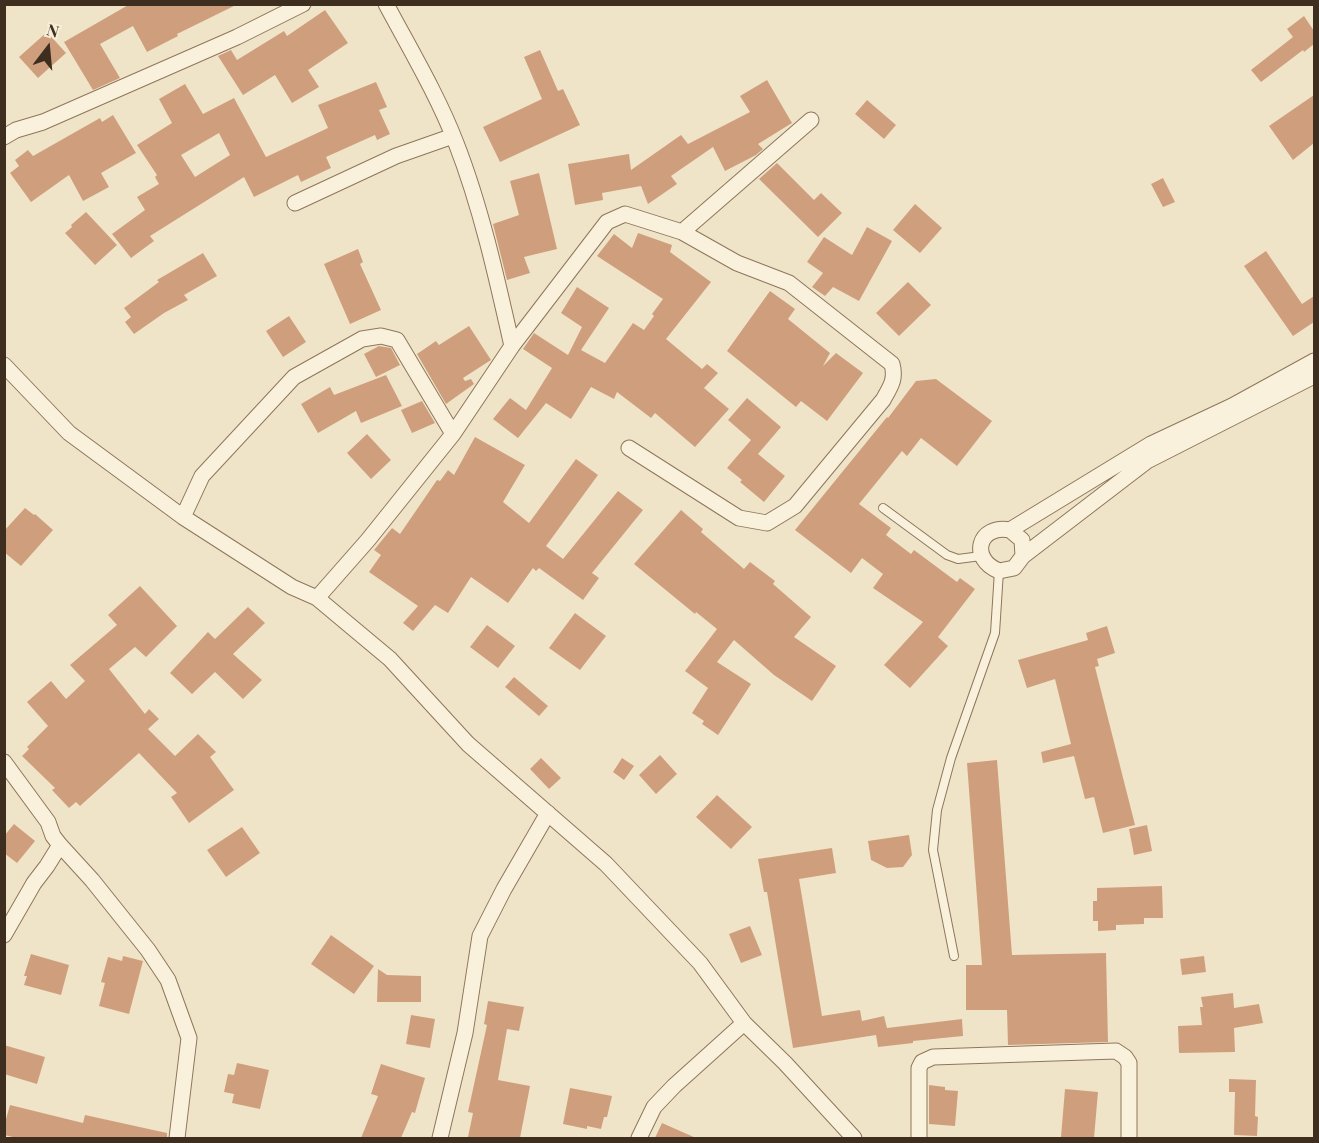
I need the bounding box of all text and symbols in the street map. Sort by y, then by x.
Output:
north arrow [18,18,78,78]
text: N [45,19,62,42]

